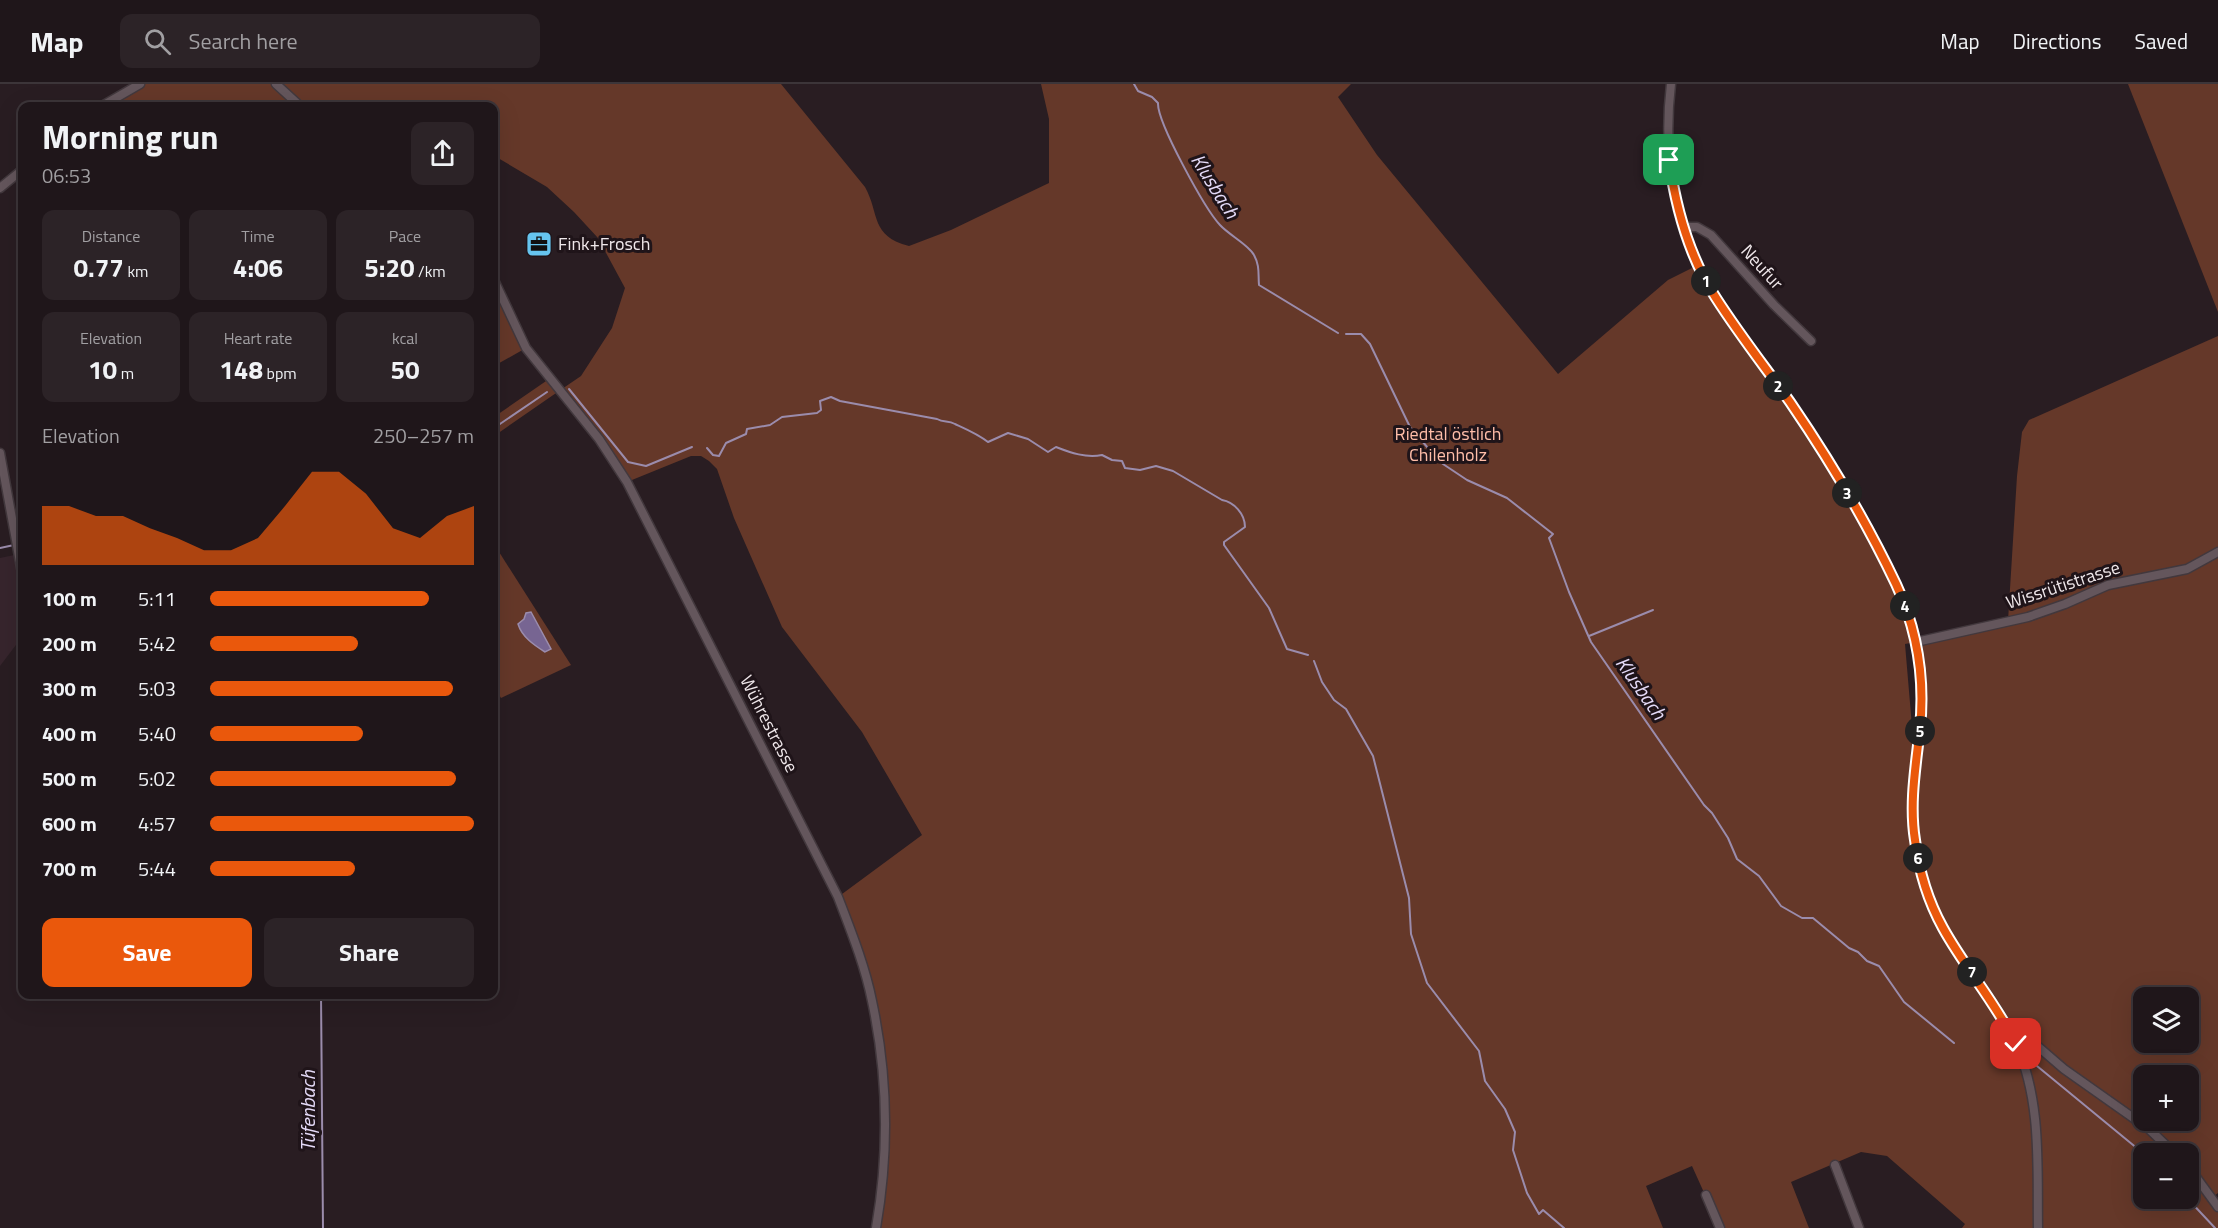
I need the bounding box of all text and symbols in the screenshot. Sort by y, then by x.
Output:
search box [120,14,540,68]
text: Map [30,20,84,63]
text: Search here [189,24,298,58]
icon: search [141,25,174,58]
text: Map [1940,25,1980,57]
text: Directions [2013,25,2102,57]
text: Saved [2135,25,2188,57]
text: Morning run [42,112,219,162]
button: share [411,122,474,185]
pin [1643,134,1694,185]
icon: arrive [1652,143,1685,176]
water label: Klusbach [1183,147,1248,225]
text: 06:53 [42,160,91,191]
text: Distance [82,224,140,248]
text: Time [241,224,275,248]
text: Pace [389,224,421,248]
office icon: Fink+Frosch [524,229,554,259]
place label: Fink+Frosch [558,230,650,257]
street label: Neufur [1735,238,1790,295]
text: 0.77 [74,248,124,287]
text: 4:06 [233,248,283,287]
text: 5:20 [364,248,415,287]
text: km [124,259,148,283]
text: /km [415,259,446,283]
pin: 1 [1691,266,1721,296]
text: 1 [1702,269,1710,293]
text: Elevation [80,326,142,350]
text: Heart rate [224,326,292,350]
text: kcal [392,326,418,350]
text: 10 [88,350,117,389]
text: 148 [219,350,263,389]
text: 50 [390,350,420,389]
text: m [117,361,134,385]
text: bpm [263,361,297,385]
pin: 2 [1763,371,1793,401]
text: 2 [1774,374,1782,398]
text: Elevation [42,420,120,451]
text: 250–257 m [373,420,474,451]
park label: Riedtal östlich Chilenholz [1395,420,1501,468]
pin: 3 [1832,478,1862,508]
text: 3 [1843,481,1851,505]
street label: Wissrütistrasse [2002,553,2123,616]
text: 100 m [42,583,97,614]
text: 5:11 [138,583,176,614]
pin: 4 [1890,591,1920,621]
text: 4 [1901,594,1909,618]
text: 200 m [42,628,97,659]
text: 5:42 [138,628,176,659]
water label: Klusbach [1608,650,1675,727]
street label: Wührestrasse [733,670,806,777]
text: 300 m [42,673,97,704]
text: 5:03 [138,673,176,704]
pin: 5 [1905,716,1935,746]
text: 400 m [42,718,97,749]
text: 5:40 [138,718,176,749]
text: 5 [1916,719,1924,743]
text: 500 m [42,763,97,794]
text: 5:02 [138,763,176,794]
text: 600 m [42,808,97,839]
text: 4:57 [138,808,176,839]
pin: 6 [1903,843,1933,873]
text: 6 [1914,846,1922,870]
text: 700 m [42,853,97,884]
text: 5:44 [138,853,176,884]
button: Save [42,918,252,987]
button: Share [264,918,474,987]
pin: 7 [1957,957,1987,987]
text: 7 [1968,960,1976,984]
map controls [2133,987,2199,1209]
button: layers [2133,987,2199,1053]
pin [1990,1018,2041,1069]
icon: check [1999,1027,2032,1060]
button: + [2133,1065,2199,1131]
water label: Tüfenbach [292,1069,323,1152]
button: − [2133,1143,2199,1209]

